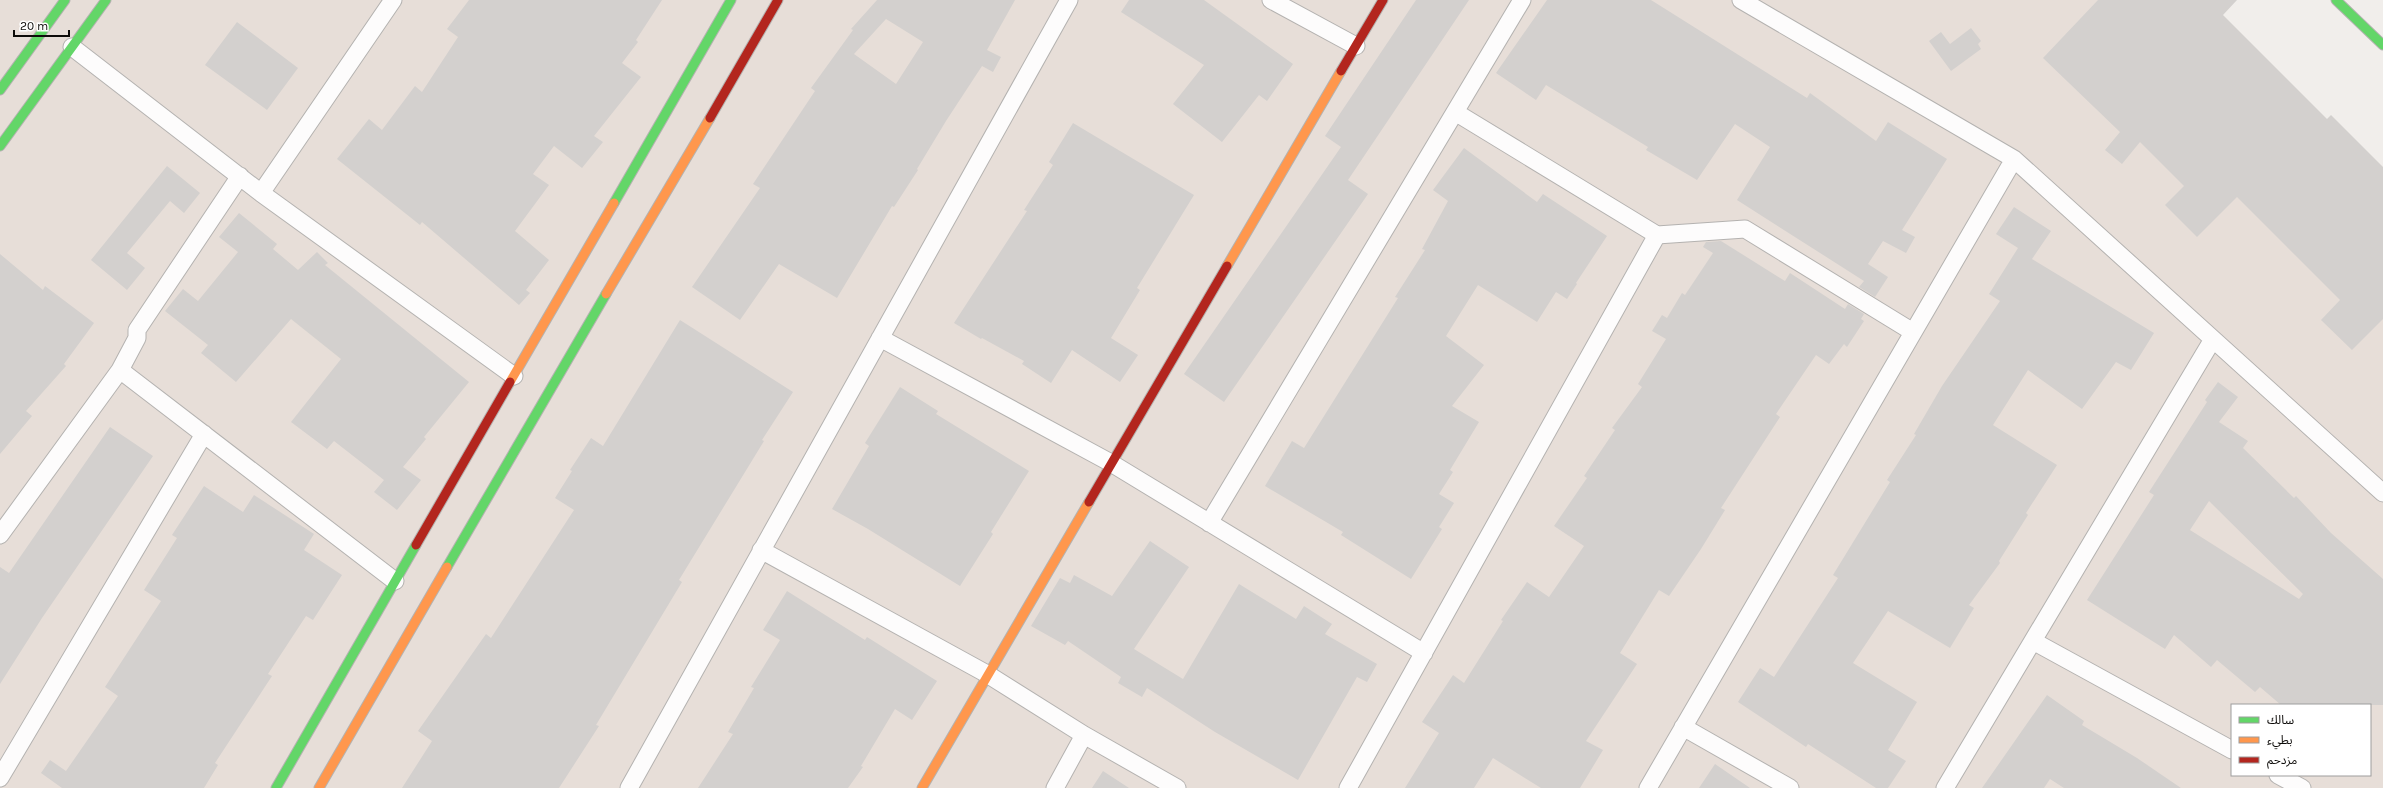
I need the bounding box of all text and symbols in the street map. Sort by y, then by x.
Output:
scale bar [14,12,69,38]
text: 20 m [20,19,48,33]
legend [2231,704,2371,776]
text: سالك [2267,713,2294,727]
text: بطيء [2267,733,2293,750]
text: مزدحم [2267,753,2297,769]

